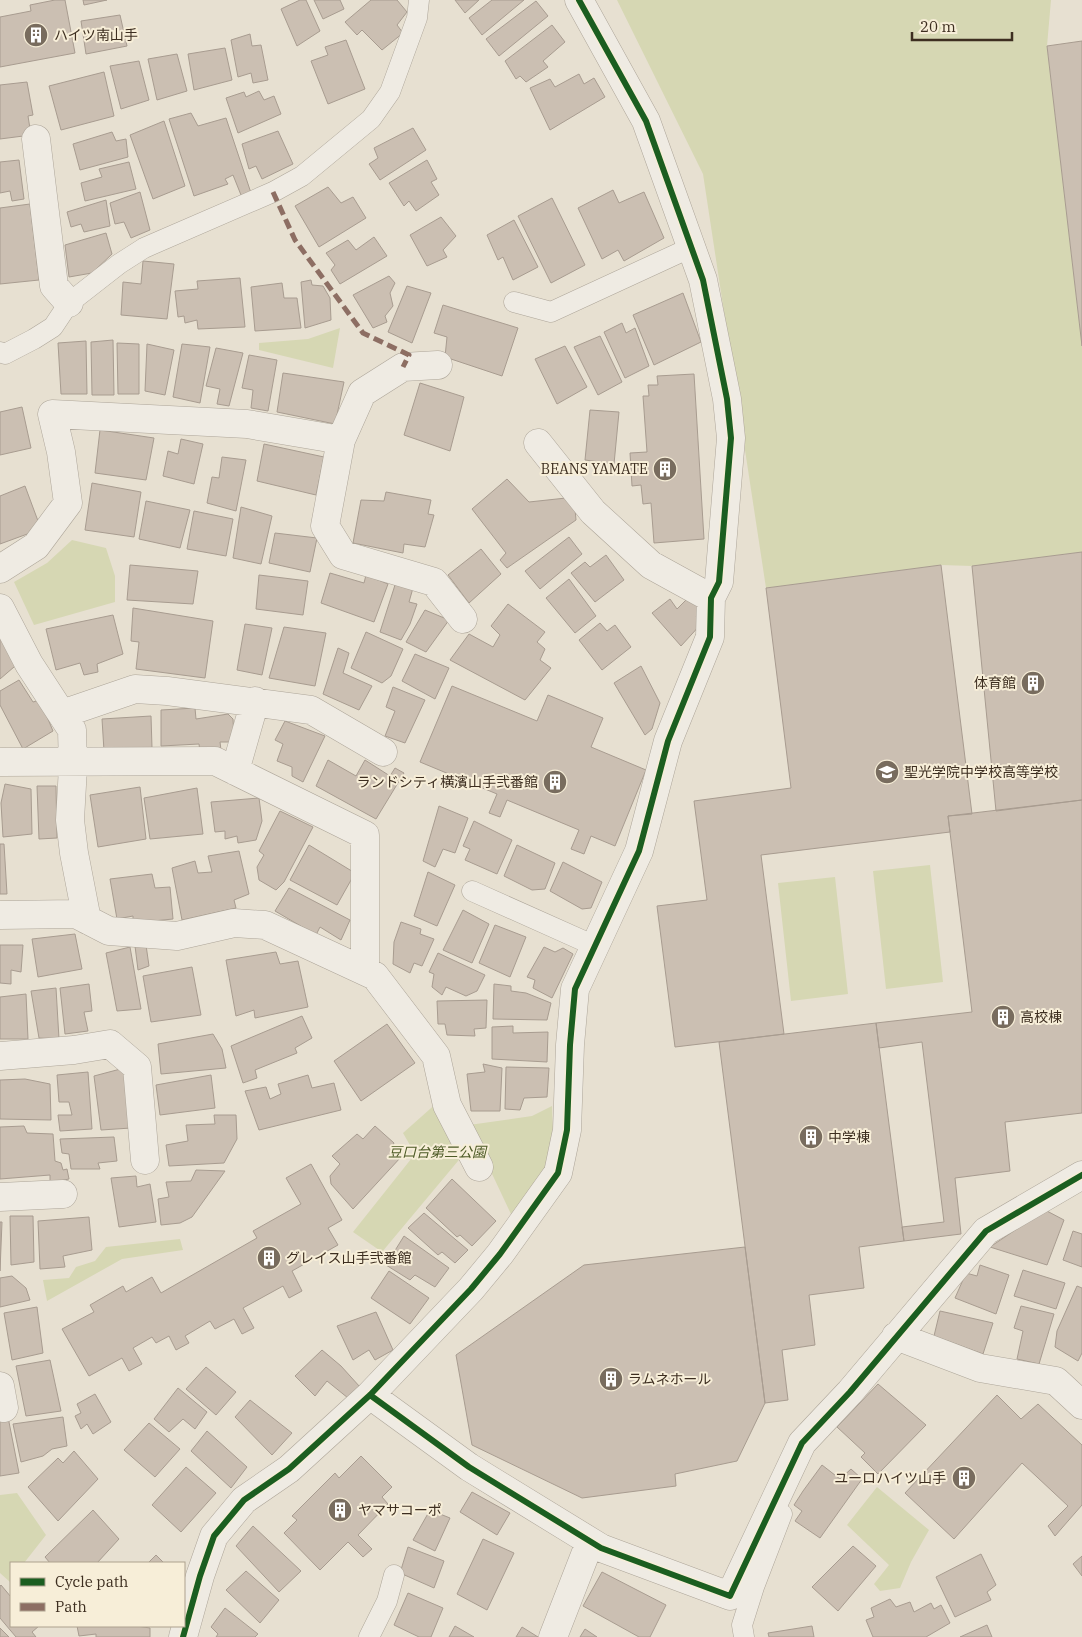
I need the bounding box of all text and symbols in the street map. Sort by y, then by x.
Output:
scale bar [912,10,1012,42]
text: 20 m [920,17,956,36]
building icon: ハイツ南山手 [23,22,49,48]
place label: ハイツ南山手 [54,26,138,44]
building icon: BEANS YAMATE [652,456,678,482]
place label: BEANS YAMATE [541,460,648,478]
building icon: 体育館 [1020,670,1046,696]
place label: 体育館 [974,674,1016,692]
school or university icon: 聖光学院中学校高等学校 [874,759,900,785]
place label: 聖光学院中学校高等学校 [904,763,1058,781]
building icon: ランドシティ横濱山手弐番館 [542,769,568,795]
place label: ランドシティ横濱山手弐番館 [357,773,538,791]
building icon: 高校棟 [990,1004,1016,1030]
place label: 高校棟 [1020,1008,1062,1026]
building icon: 中学棟 [798,1124,824,1150]
place label: 中学棟 [828,1128,870,1146]
park label: 豆口台第三公園 [388,1143,488,1161]
building icon: グレイス山手弐番館 [256,1245,282,1271]
place label: グレイス山手弐番館 [286,1249,412,1267]
building icon: ラムネホール [598,1366,624,1392]
place label: ラムネホール [628,1370,712,1388]
building icon: ユーロハイツ山手 [951,1465,977,1491]
place label: ユーロハイツ山手 [834,1469,946,1487]
building icon: ヤマサコーポ [327,1497,353,1523]
place label: ヤマサコーポ [358,1501,442,1519]
legend [10,1562,185,1627]
text: Cycle path [55,1572,128,1591]
text: Path [55,1597,87,1616]

